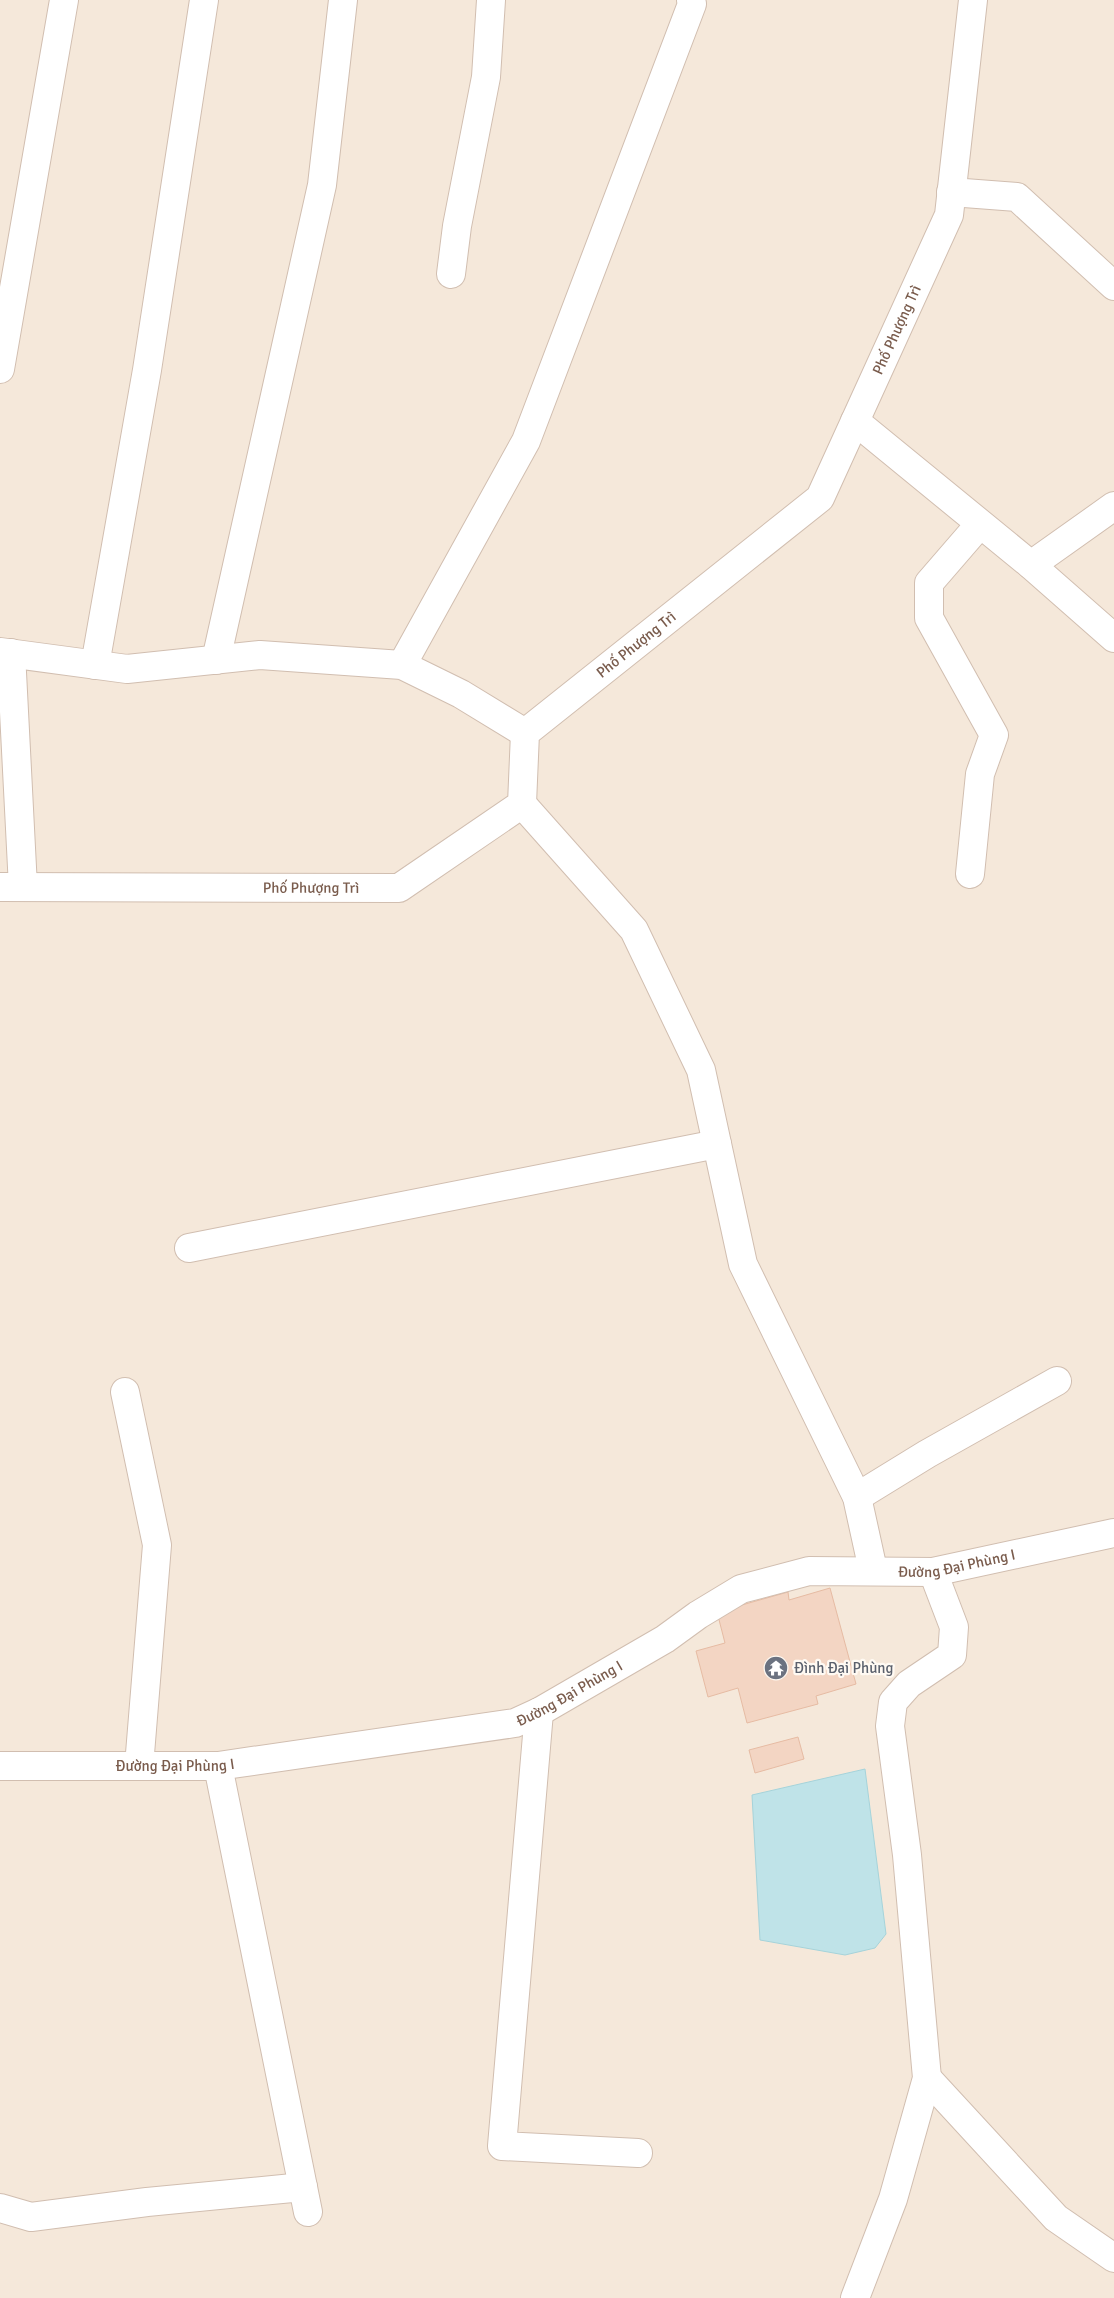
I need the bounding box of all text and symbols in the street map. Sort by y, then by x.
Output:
street label: Phố Phượng Trì [868,282,925,377]
street label: Phố Phượng Trì [593,607,679,682]
street label: Phố Phượng Trì [263,879,359,897]
street label: Đường Đại Phùng I [898,1546,1017,1581]
temple icon: Đình Đại Phùng [763,1655,789,1681]
street label: Đường Đại Phùng I [513,1657,626,1730]
place label: Đình Đại Phùng [794,1659,894,1677]
street label: Đường Đại Phùng I [115,1755,236,1775]

